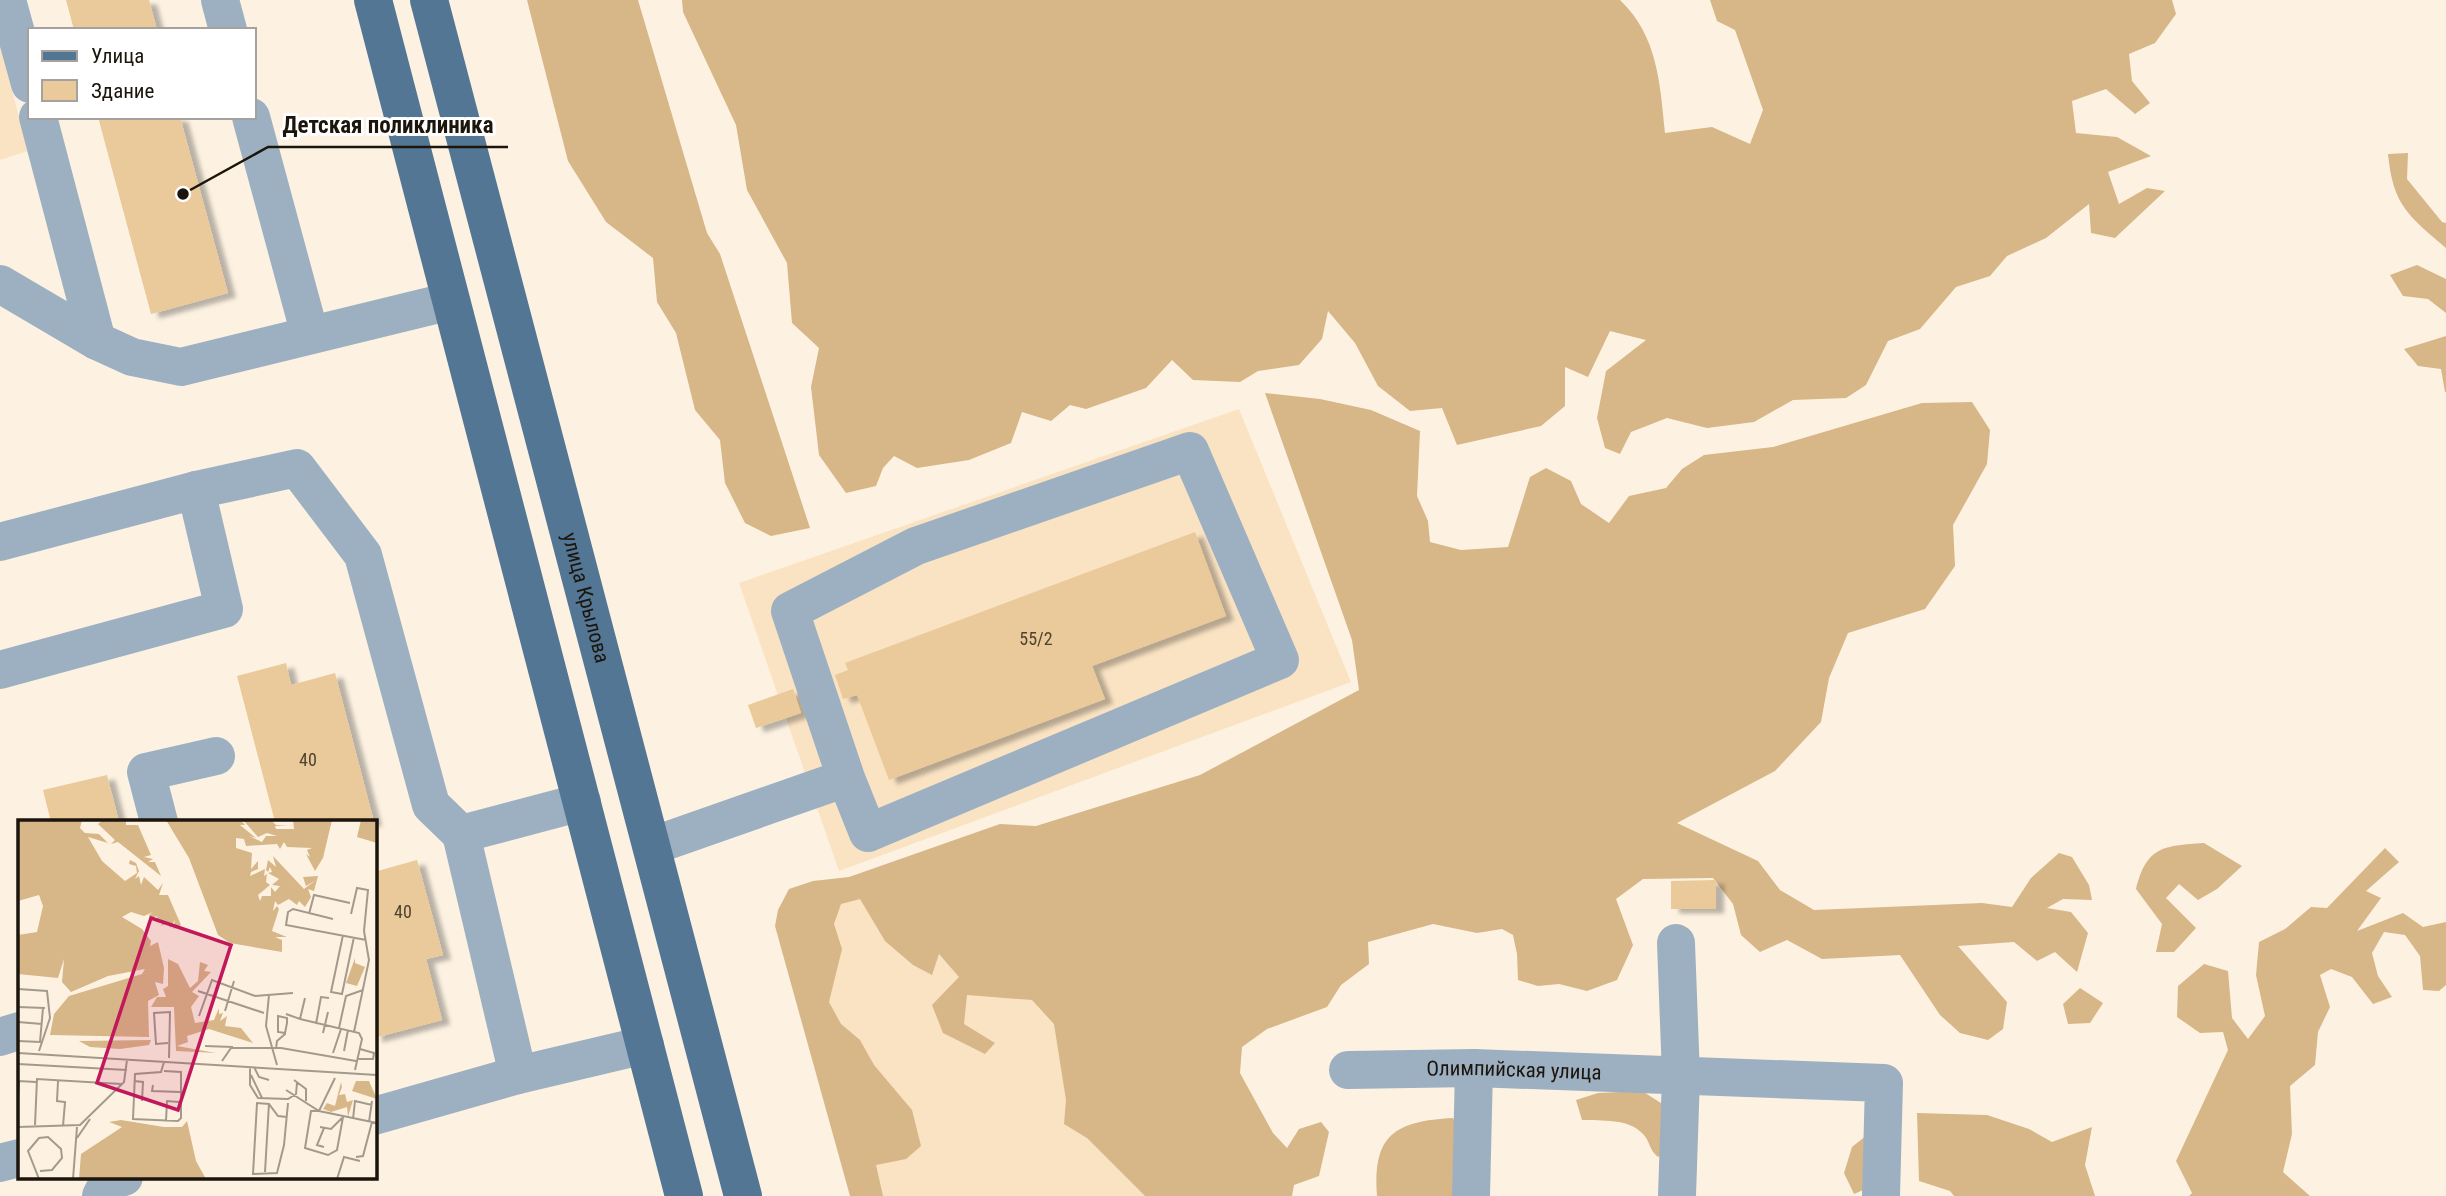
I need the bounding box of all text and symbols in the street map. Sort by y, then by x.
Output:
legend [28,28,256,119]
text: Улица [91,44,144,68]
text: Здание [91,79,155,103]
callout: Детская поликлиника [268,103,508,147]
text: Детская поликлиника [282,112,494,139]
street label: улица Крылова [557,530,615,665]
house number: 55/2 [1019,628,1053,649]
house number: 40 [299,749,317,770]
inset map [18,820,376,1178]
house number: 40 [394,901,412,922]
street label: Олимпийская улица [1426,1056,1602,1085]

